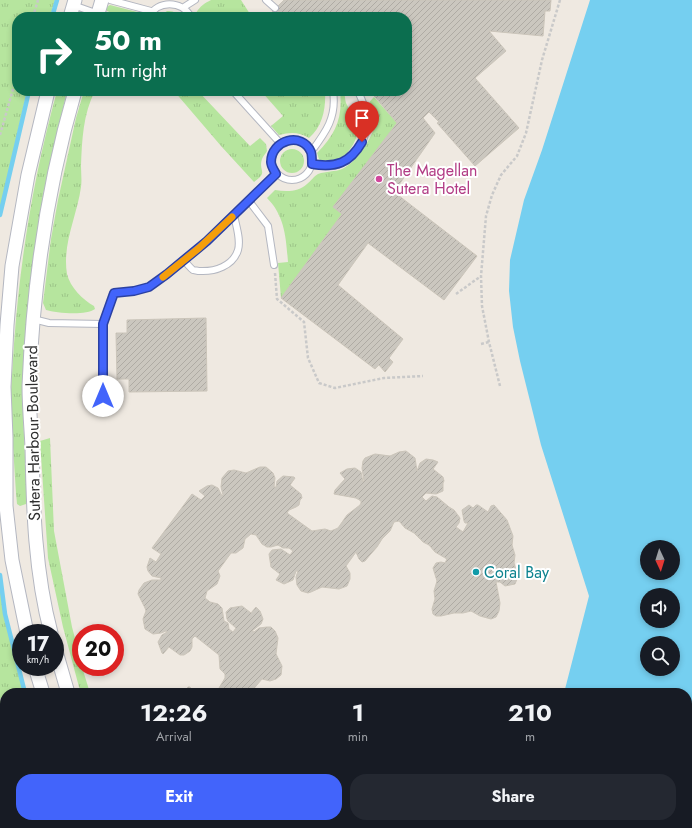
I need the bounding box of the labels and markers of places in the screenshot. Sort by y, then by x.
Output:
pin [345,101,379,142]
place label: The Magellan Sutera Hotel [387,159,477,200]
marker: The Magellan Sutera Hotel [374,174,384,184]
place label: Coral Bay [484,561,550,584]
marker: Coral Bay [471,567,481,577]

